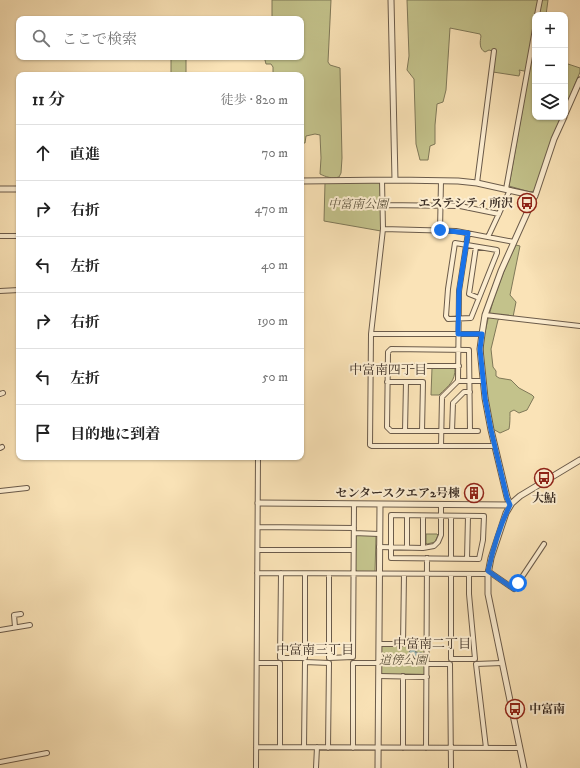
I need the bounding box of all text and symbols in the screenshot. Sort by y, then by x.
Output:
map controls [532,12,568,120]
button: + [532,12,568,48]
search box [16,16,304,60]
icon: search [30,27,52,49]
text: ここで検索 [62,30,137,49]
button: − [532,48,568,84]
button: layers [532,84,568,120]
text: 11 分 [32,89,65,111]
text: 徒歩 · 820 m [221,92,288,108]
icon: ahead [32,142,54,164]
text: 直進 [70,145,100,164]
text: 70 m [262,145,288,161]
bus stop icon: エステシティ所沢 [516,192,538,214]
place label: エステシティ所沢 [418,196,513,211]
park label: 中富南公園 [328,197,390,212]
icon: right [32,198,54,220]
text: 右折 [70,201,100,220]
text: 470 m [255,201,288,217]
route end [431,221,449,239]
icon: left [32,254,54,276]
text: 左折 [70,257,100,276]
text: 40 m [261,257,288,273]
icon: right [32,310,54,332]
text: 右折 [70,313,100,332]
text: 190 m [257,313,288,329]
district label: 中富南四丁目 [349,362,427,378]
icon: left [32,366,54,388]
text: 左折 [70,369,100,388]
text: 50 m [262,369,288,385]
icon: arrive [32,422,54,444]
text: 目的地に到着 [70,425,160,444]
bus stop icon: 大鮎 [533,467,555,489]
building icon: センタースクエア2号棟 [463,482,485,504]
place label: センタースクエア2号棟 [335,486,460,501]
place label: 大鮎 [532,491,556,506]
route start [509,574,527,592]
district label: 中富南二丁目 [393,636,471,652]
district label: 中富南三丁目 [276,642,354,658]
park label: 道傍公園 [379,653,429,668]
bus stop icon: 中富南 [504,698,526,720]
place label: 中富南 [529,702,565,717]

